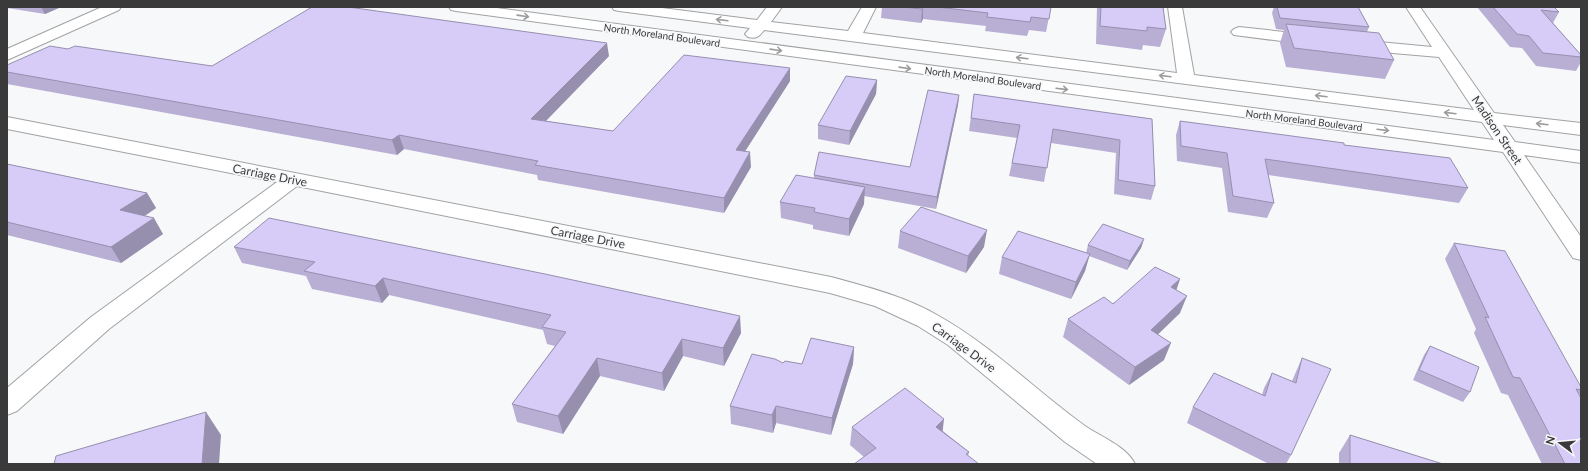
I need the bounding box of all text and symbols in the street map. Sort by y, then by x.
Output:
one-way arrow [516,12,529,20]
one-way arrow [716,16,729,24]
street label: North Moreland Boulevard [603,21,721,49]
one-way arrow [769,46,782,54]
one-way arrow [1016,54,1029,62]
one-way arrow [898,64,911,72]
street label: North Moreland Boulevard [924,64,1042,92]
one-way arrow [1159,72,1172,80]
one-way arrow [1055,85,1068,93]
one-way arrow [1315,92,1328,100]
street label: Madison Street [1468,93,1526,168]
street label: North Moreland Boulevard [1245,107,1363,133]
one-way arrow [1444,109,1457,117]
one-way arrow [1536,121,1549,128]
one-way arrow [1377,127,1390,134]
street label: Carriage Drive [231,160,309,190]
street label: Carriage Drive [549,222,627,252]
street label: Carriage Drive [929,319,999,375]
north arrow [1540,423,1580,463]
text: N [1542,434,1557,446]

